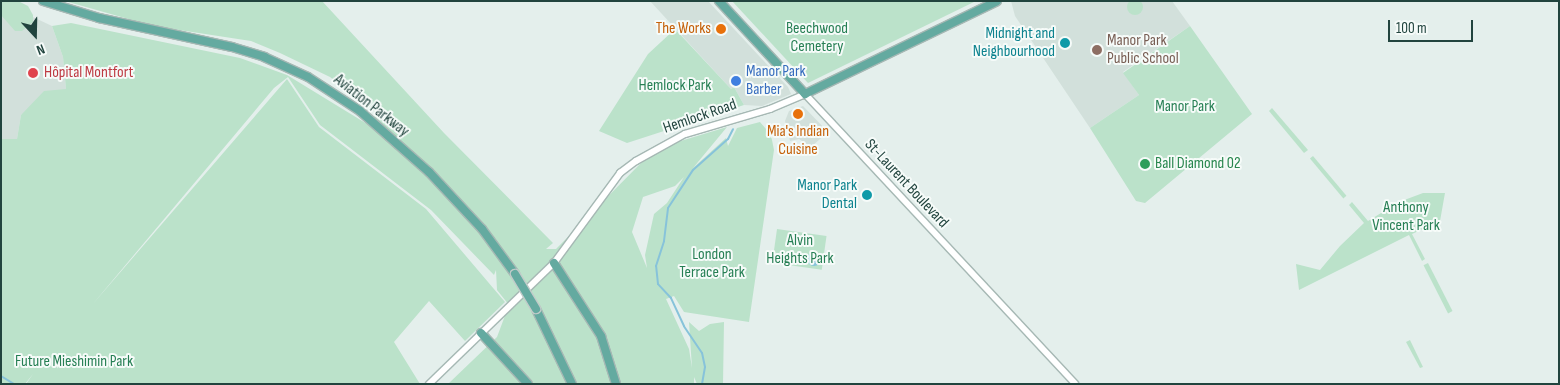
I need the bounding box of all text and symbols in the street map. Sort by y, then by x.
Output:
north arrow [10,10,60,60]
scale bar [1390,10,1475,42]
place label: The Works [656,19,711,39]
park label: Beechwood Cemetery [786,19,848,57]
text: 100 m [1396,19,1427,38]
marker: The Works [715,23,727,35]
place label: Midnight and Neighbourhood [973,24,1055,62]
place label: Manor Park Public School [1107,31,1179,69]
marker: Midnight and Neighbourhood [1059,37,1071,49]
text: N [34,40,47,59]
marker: Manor Park Public School [1091,44,1103,56]
place label: Manor Park Barber [746,62,806,100]
place label: Hôpital Montfort [44,63,133,83]
marker: Hôpital Montfort [26,66,40,80]
street label: Aviation Parkway [330,71,412,141]
marker: Manor Park Barber [730,75,742,87]
park label: Hemlock Park [639,76,711,96]
street label: Hemlock Road [661,96,739,138]
park label: Manor Park [1155,97,1215,117]
marker: Mia's Indian Cuisine [792,108,804,120]
place label: Mia's Indian Cuisine [767,122,829,160]
street label: St-Laurent Boulevard [860,136,952,232]
place label: Ball Diamond 02 [1155,154,1241,174]
marker: Ball Diamond 02 [1139,158,1151,170]
place label: Manor Park Dental [797,176,857,214]
marker: Manor Park Dental [861,189,873,201]
park label: Anthony Vincent Park [1372,198,1440,236]
park label: Alvin Heights Park [766,231,834,269]
park label: London Terrace Park [679,245,745,283]
park label: Future Mieshimin Park [15,352,133,372]

